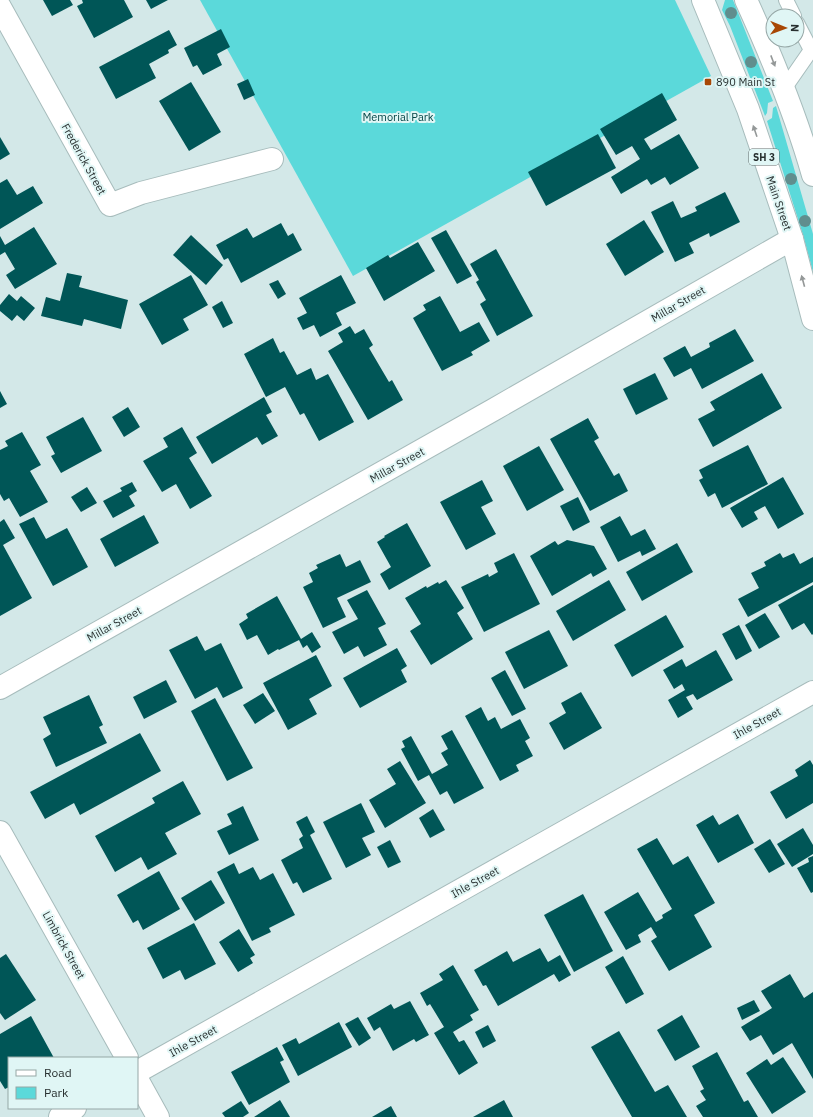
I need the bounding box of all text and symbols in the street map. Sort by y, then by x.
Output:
north arrow [765,8,805,48]
text: N [788,24,802,32]
one-way arrow [771,56,777,68]
place label: 890 Main St [716,75,775,89]
marker: 890 Main St [703,77,713,87]
park label: Memorial Park [362,110,434,124]
street label: Frederick Street [59,121,109,197]
one-way arrow [752,124,758,136]
road number: SH 3 [749,149,779,165]
street label: Main Street [763,174,795,232]
one-way arrow [800,275,806,287]
street label: Millar Street [648,283,708,325]
street label: Millar Street [367,444,427,486]
street label: Millar Street [84,603,144,645]
street label: Ihle Street [731,704,783,742]
street label: Ihle Street [449,863,501,901]
street label: Limbrick Street [40,909,88,981]
street label: Ihle Street [167,1022,219,1060]
legend [8,1057,138,1109]
text: Road [44,1065,72,1080]
text: Park [44,1085,69,1100]

